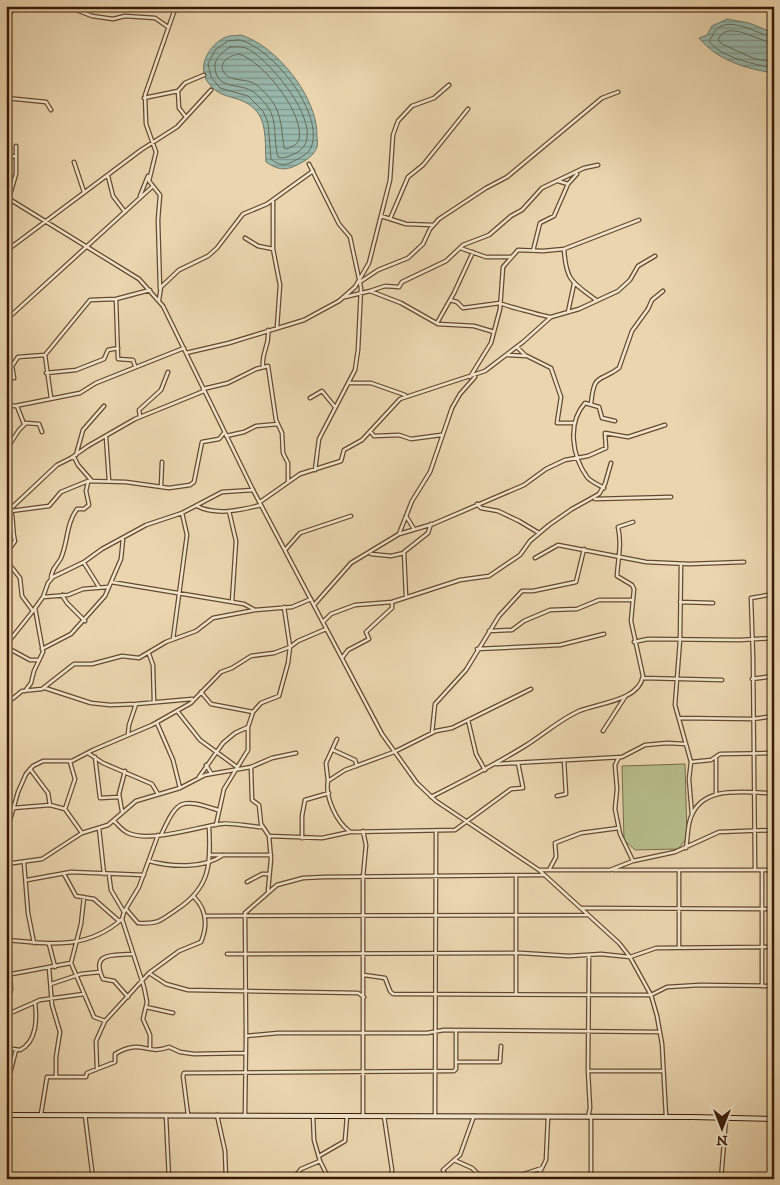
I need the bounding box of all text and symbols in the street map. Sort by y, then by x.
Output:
north arrow [698,1102,748,1152]
text: N [716,1131,728,1149]

